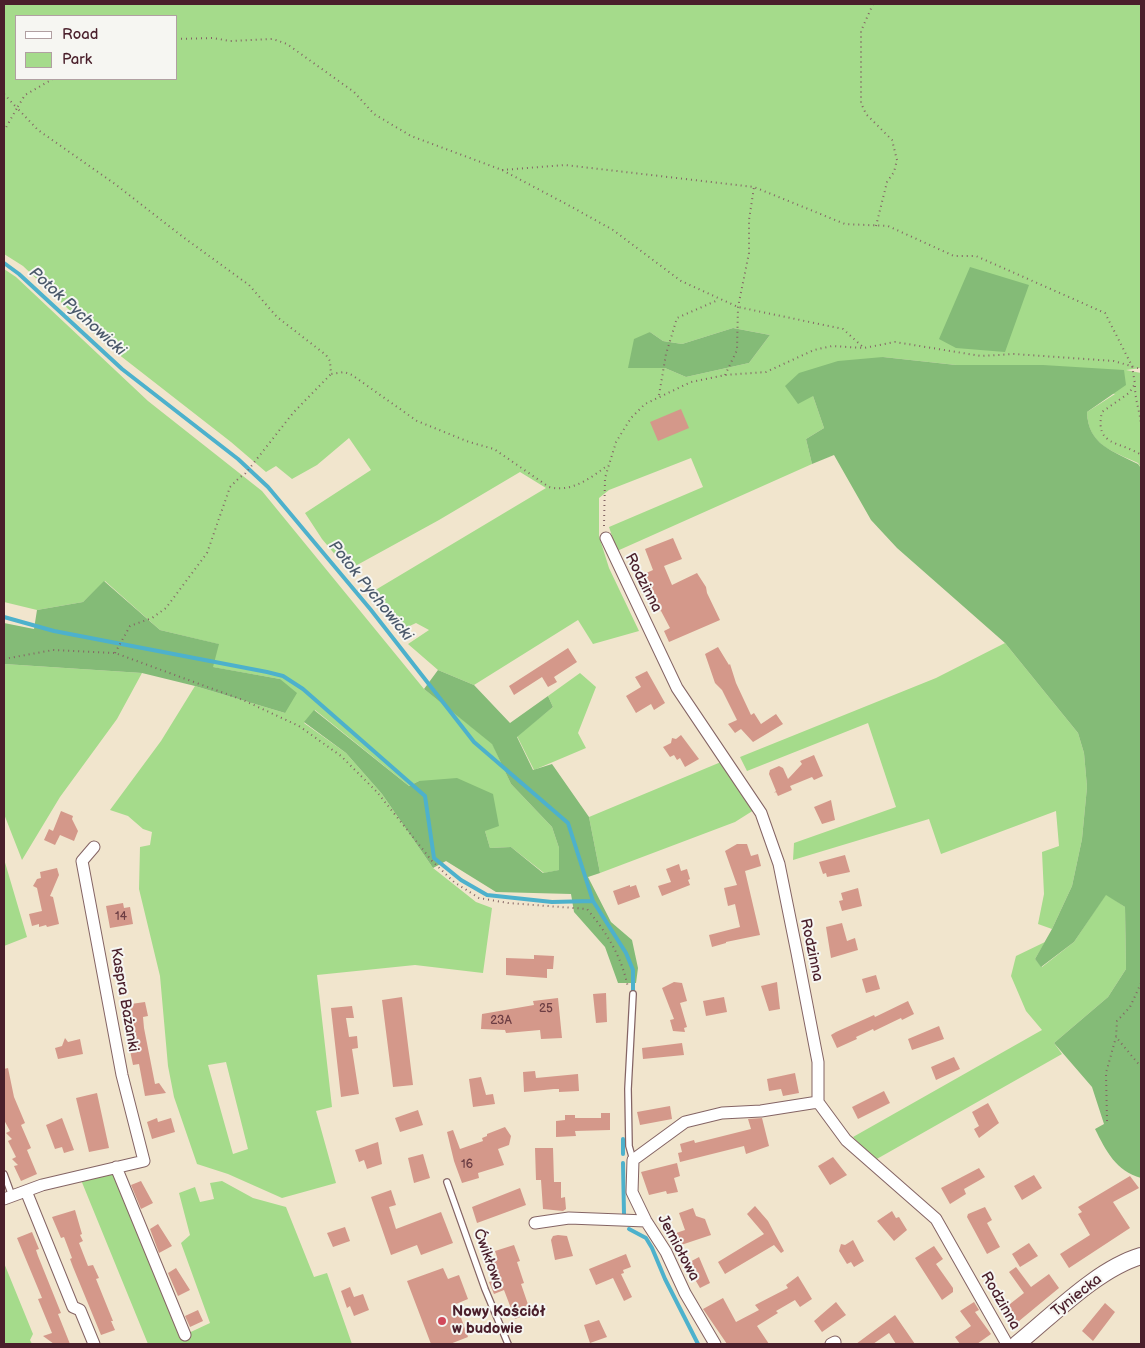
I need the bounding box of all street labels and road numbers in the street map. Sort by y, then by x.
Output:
street label: Rodzinna [620,550,666,616]
street label: Rodzinna [796,917,826,983]
street label: Kaspra Bażanki [106,947,142,1053]
street label: Jemiołowa [653,1212,703,1284]
street label: Ćwikłowa [469,1226,507,1292]
street label: Rodzinna [976,1269,1024,1333]
street label: Tyniecka [1048,1271,1106,1321]

